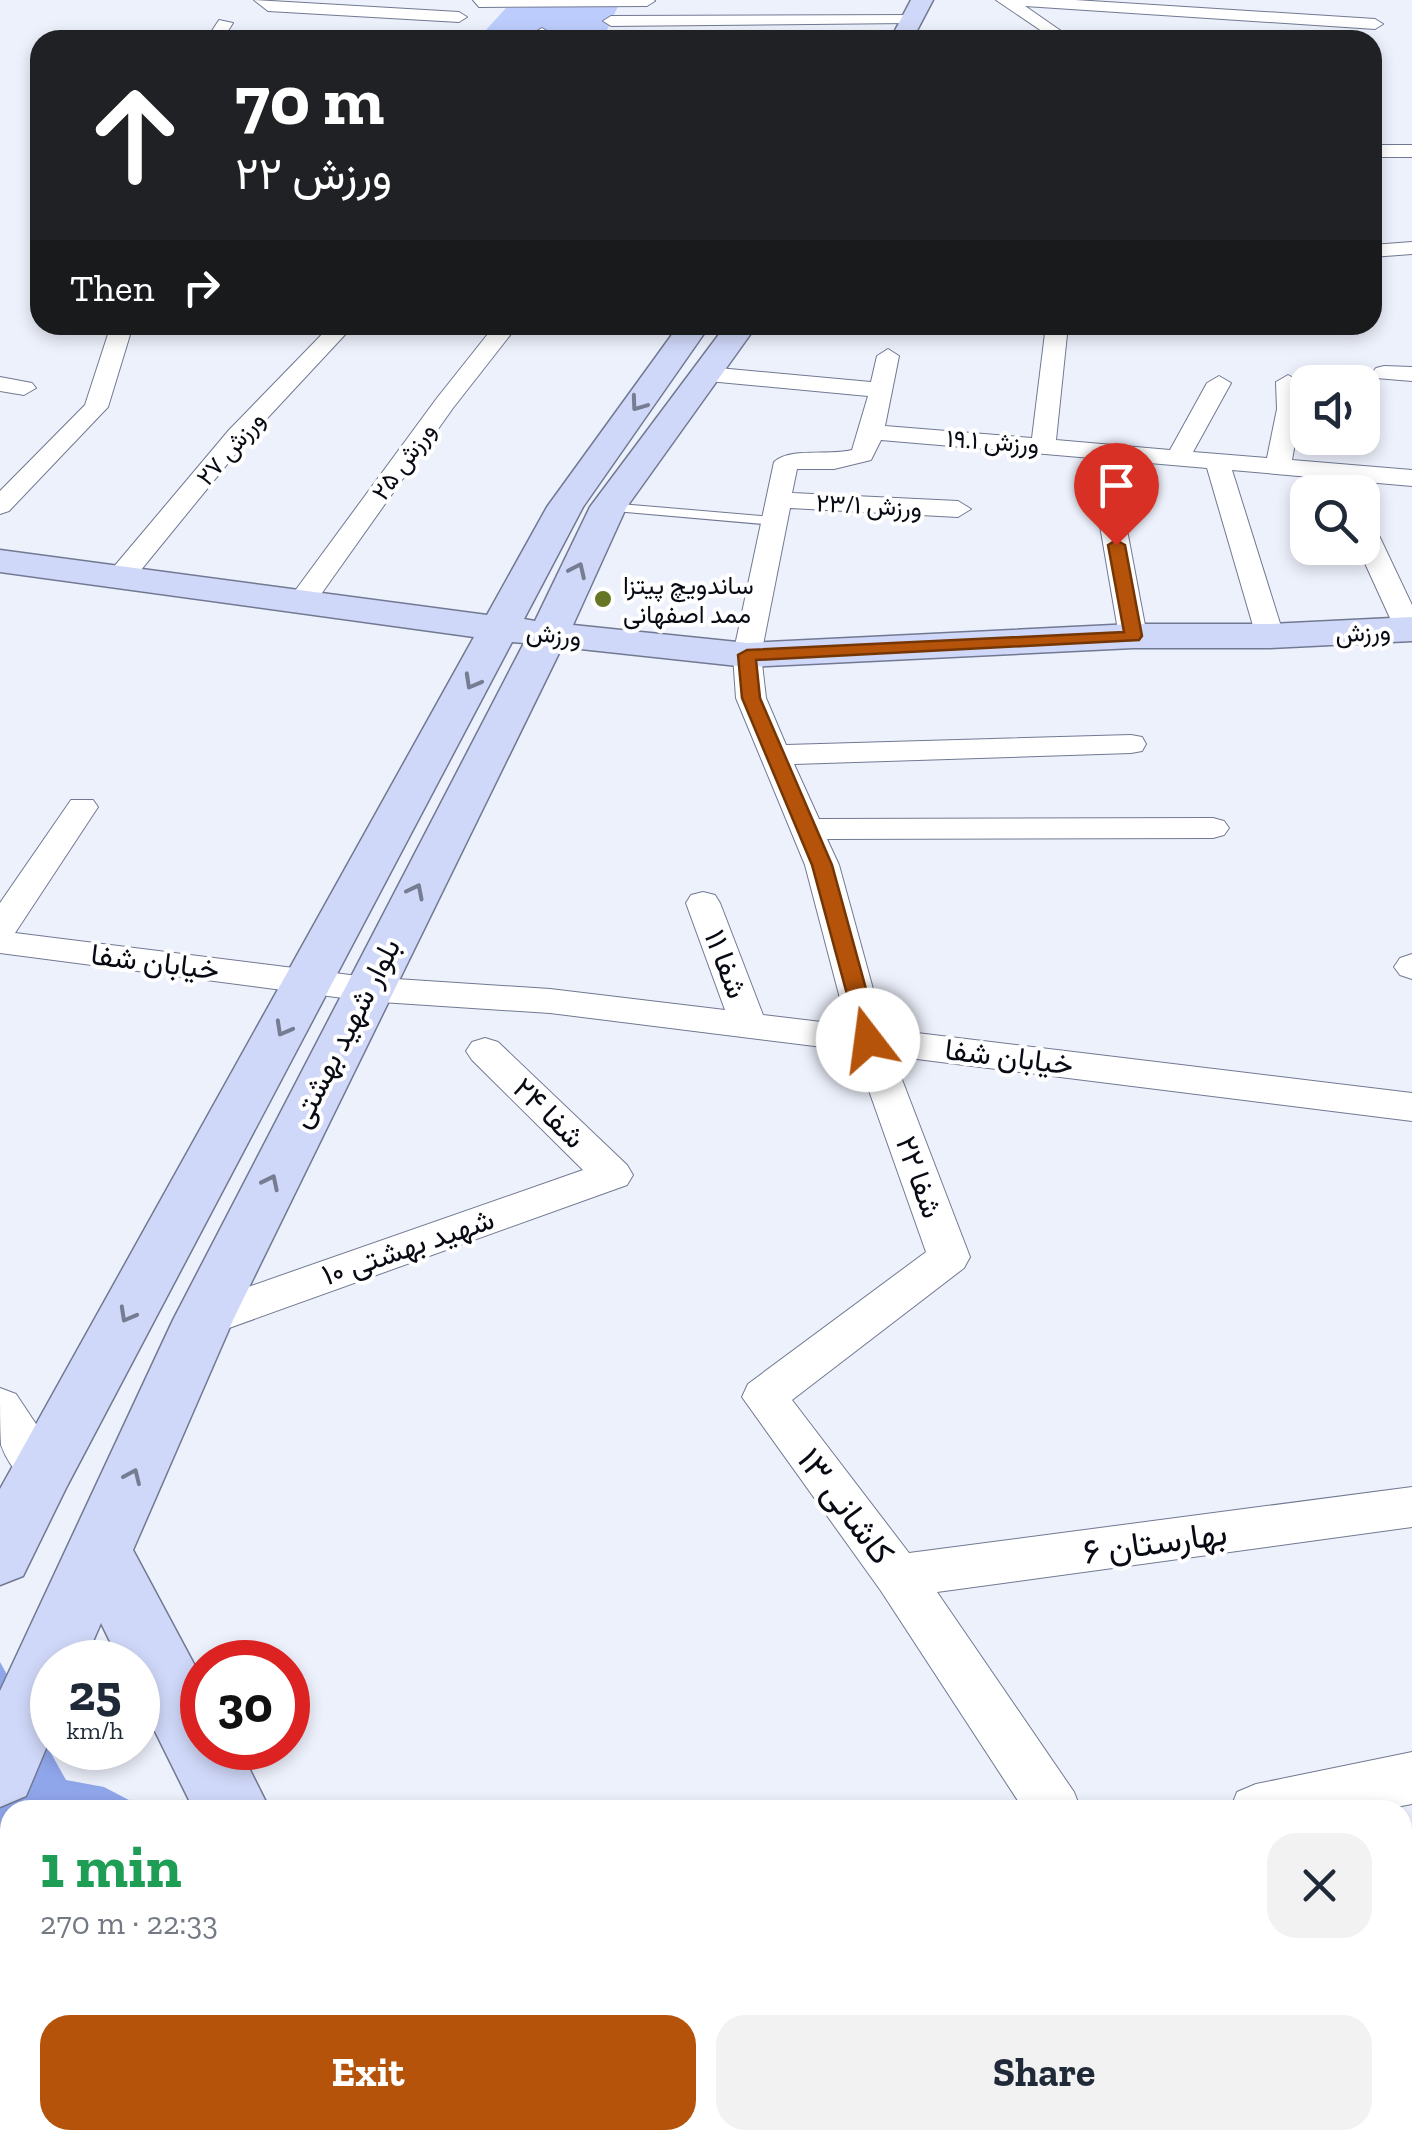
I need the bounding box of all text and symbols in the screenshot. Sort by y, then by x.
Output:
text: 70 m [235,58,384,142]
icon: ahead [70,70,200,200]
text: ورزش ۲۲ [235,147,392,201]
icon: right [174,260,229,315]
text: Then [70,265,154,311]
map controls [1290,365,1380,565]
button: sound [1290,365,1380,455]
one-way arrow [632,393,650,411]
street label: ورزش ۲۷ [190,405,271,492]
street label: ورزش ۲۵ [365,416,442,506]
street label: ورزش ۱۹.۱ [946,423,1040,460]
pin [1074,443,1159,546]
icon: arrive [1089,458,1144,513]
button: search [1290,475,1380,565]
street label: ورزش ۲۳/۱ [815,487,923,524]
one-way arrow [566,562,586,580]
place label: ساندویچ پیتزا ممد اصفهانی [623,570,754,630]
marker: ساندویچ پیتزا ممد اصفهانی [592,588,614,610]
street label: ورزش [525,616,583,653]
street label: ورزش [1335,616,1392,649]
one-way arrow [465,672,484,690]
one-way arrow [404,884,423,902]
street label: شفا ۱۱ [697,925,755,1003]
street label: بلوار شهید بهشتی [282,932,408,1134]
street label: خیابان شفا [89,936,221,988]
position arrow [816,988,920,1092]
one-way arrow [276,1019,296,1037]
street label: خیابان شفا [943,1031,1075,1083]
street label: شفا ۲۴ [506,1070,592,1156]
street label: شفا ۲۲ [888,1131,950,1223]
one-way arrow [259,1174,279,1192]
street label: شهید بهشتی ۱۰ [317,1201,499,1293]
one-way arrow [120,1304,140,1322]
street label: کاشانی ۱۳ [789,1439,903,1573]
one-way arrow [121,1468,141,1486]
street label: بهارستان ۶ [1080,1511,1230,1574]
speed limit sign: 30 [180,1640,310,1770]
text: 25 [69,1663,121,1723]
text: km/h [66,1715,124,1745]
text: 1 min [40,1830,182,1902]
button: close [1267,1833,1372,1938]
text: 270 m · 22:33 [40,1904,218,1942]
button: Exit [40,2015,696,2130]
button: Share [716,2015,1372,2130]

